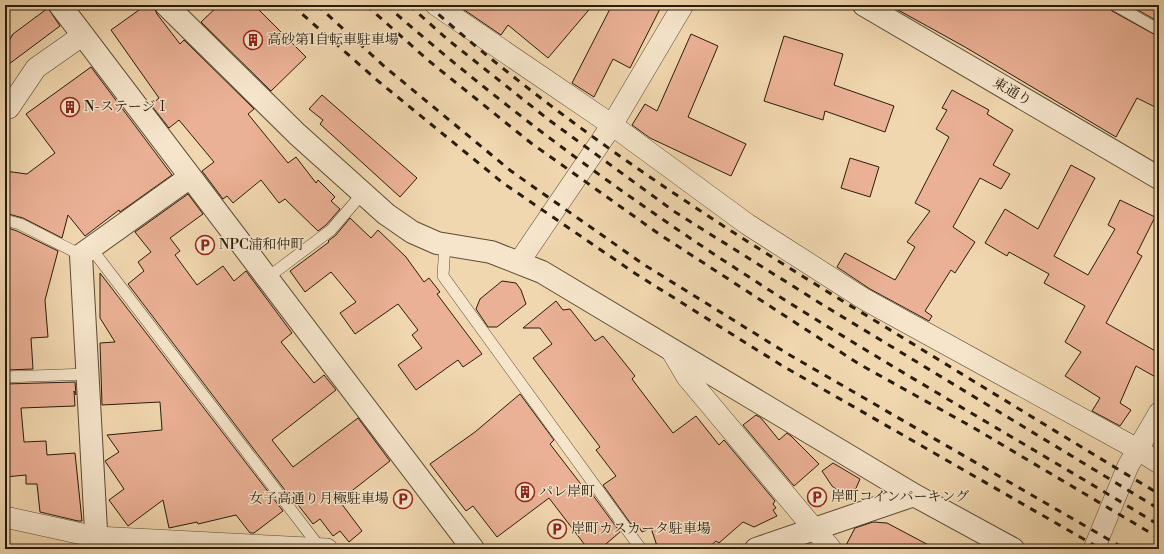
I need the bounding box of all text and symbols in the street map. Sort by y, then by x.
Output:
building icon: 高砂第1自転車駐車場 [242,29,264,51]
place label: 高砂第1自転車駐車場 [267,31,399,49]
street label: 東通り [989,74,1035,110]
building icon: N-ステージⅠ [59,96,81,118]
place label: N-ステージⅠ [84,98,169,116]
parking icon: NPC浦和仲町 [194,234,216,256]
place label: NPC浦和仲町 [219,236,305,254]
building icon: パレ岸町 [514,481,536,503]
place label: パレ岸町 [539,483,595,501]
parking icon: 岸町コインパーキング [806,486,828,508]
parking icon: 女子高通り月極駐車場 [392,488,414,510]
place label: 岸町コインパーキング [831,488,969,506]
place label: 女子高通り月極駐車場 [249,490,389,508]
parking icon: 岸町カスカータ駐車場 [546,518,568,540]
place label: 岸町カスカータ駐車場 [571,520,711,538]

